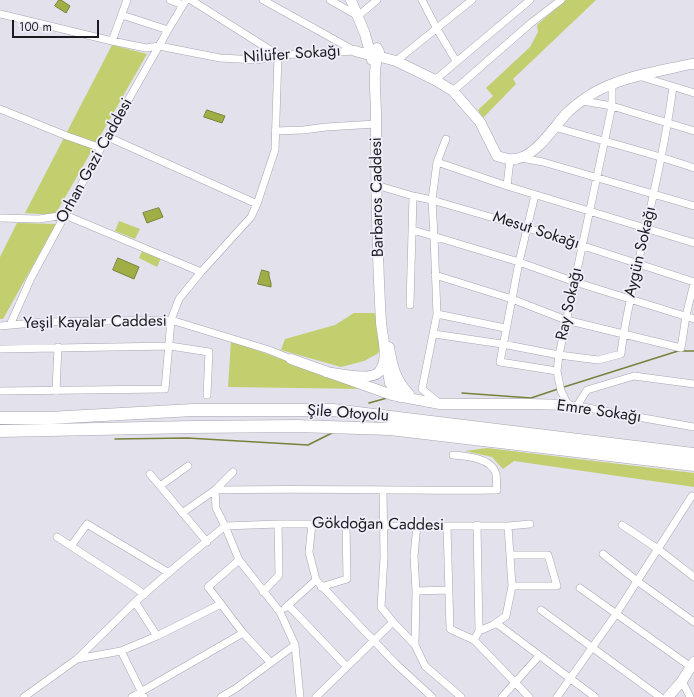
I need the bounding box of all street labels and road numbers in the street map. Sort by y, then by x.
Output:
street label: Nilüfer Sokağı [243,42,341,68]
street label: Orhan Gazi Caddesi [53,95,137,227]
street label: Barbaros Caddesi [367,137,389,257]
street label: Aygün Sokağı [621,205,661,299]
street label: Mesut Sokağı [490,208,582,254]
street label: Ray Sokağı [553,266,587,342]
street label: Yeşil Kayalar Caddesi [23,312,167,334]
street label: Emre Sokağı [556,397,642,427]
street label: Şile Otoyolu [306,402,390,426]
street label: Gökdoğan Caddesi [312,514,444,536]

